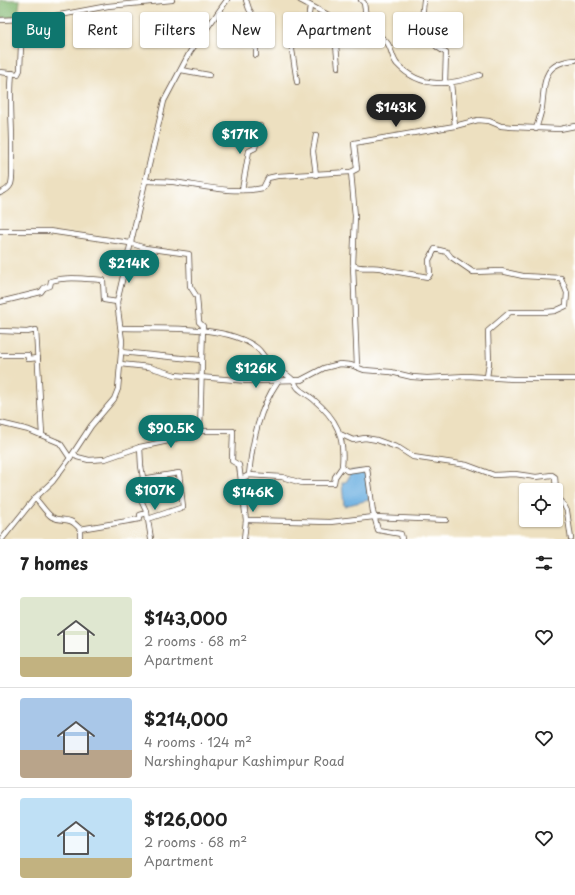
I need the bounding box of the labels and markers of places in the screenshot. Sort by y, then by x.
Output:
pin: $143K [368,94,424,128]
pin: $171K [212,121,268,155]
pin: $214K [101,250,157,284]
pin: $126K [228,355,284,389]
pin: $90.5K [138,415,204,449]
pin: $107K [127,477,183,511]
pin: $146K [225,479,281,513]

